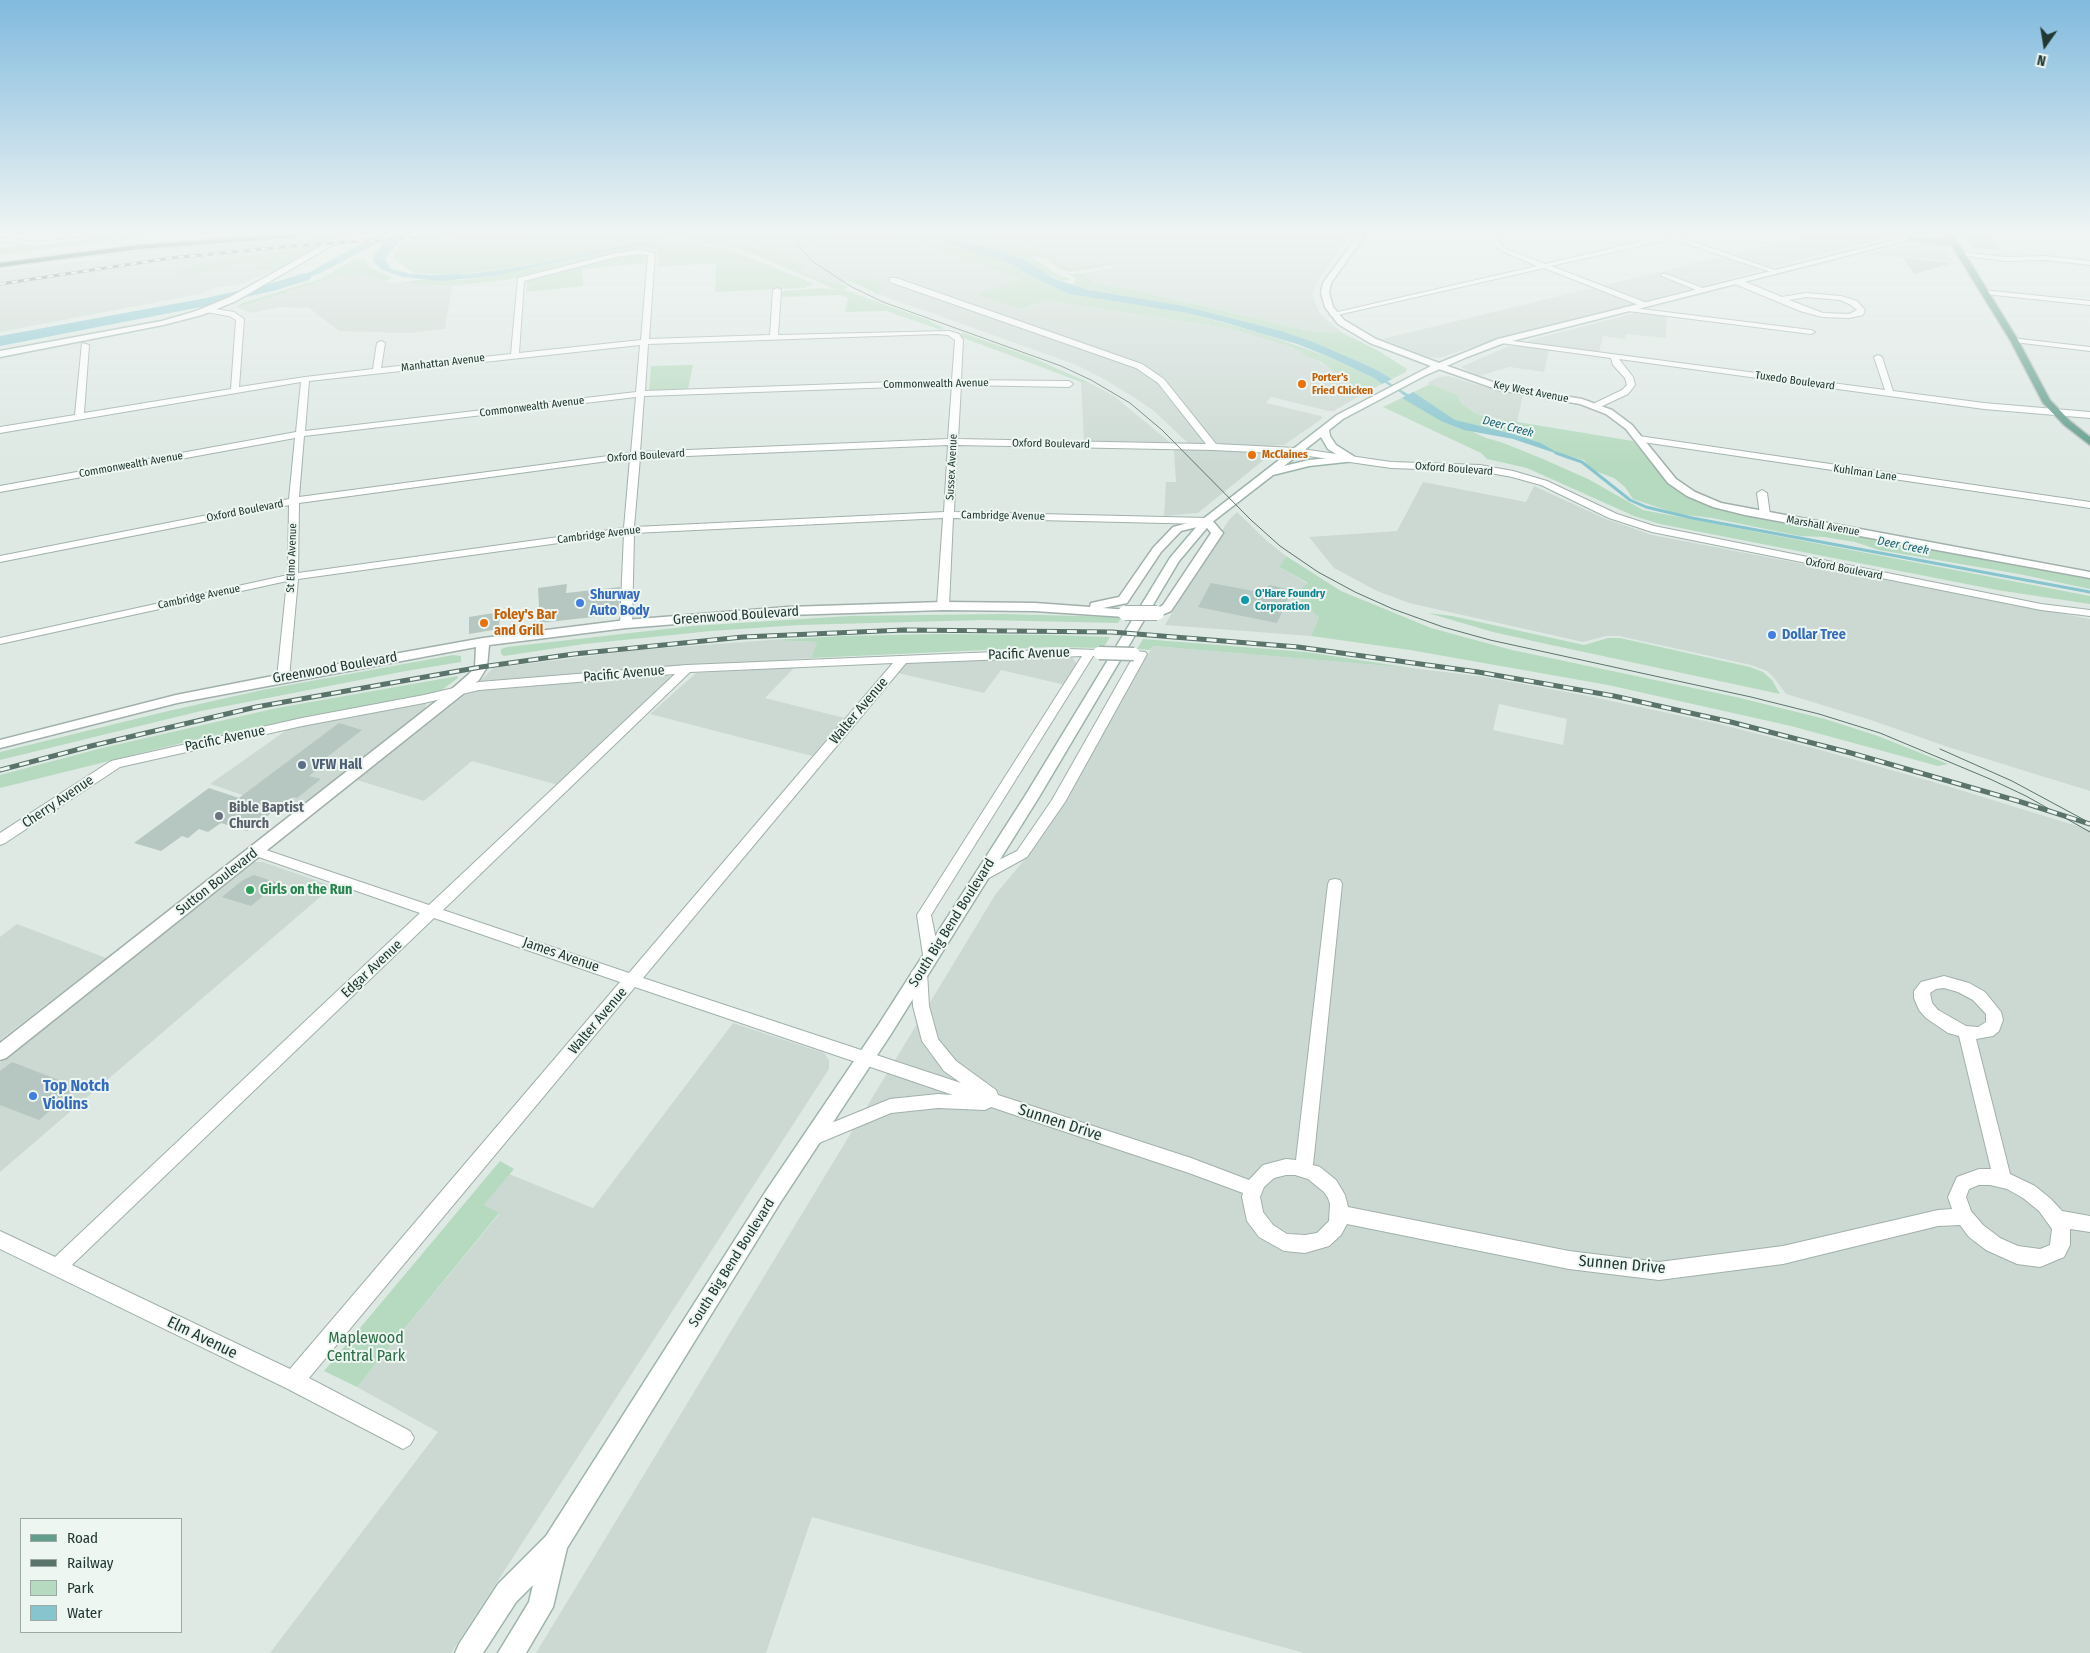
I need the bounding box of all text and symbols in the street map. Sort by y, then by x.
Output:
north arrow [2020,20,2070,70]
text: N [2036,51,2048,69]
street label: Manhattan Avenue [400,351,486,375]
street label: Tuxedo Boulevard [1754,369,1836,393]
place label: Porter's Fried Chicken [1312,371,1373,397]
street label: Commonwealth Avenue [883,376,989,392]
marker: Porter's Fried Chicken [1296,378,1308,390]
street label: Key West Avenue [1492,378,1570,406]
street label: Commonwealth Avenue [479,394,585,420]
water label: Deer Creek [1481,413,1535,441]
street label: Sussex Avenue [944,434,960,500]
street label: Oxford Boulevard [1012,437,1090,451]
street label: Oxford Boulevard [607,447,685,465]
place label: McClaines [1262,448,1308,462]
street label: Commonwealth Avenue [78,449,184,481]
marker: McClaines [1246,449,1258,461]
street label: Oxford Boulevard [1415,460,1493,478]
street label: Kuhlman Lane [1832,462,1898,484]
street label: Oxford Boulevard [205,497,285,525]
street label: Cambridge Avenue [961,509,1045,523]
street label: Marshall Avenue [1785,513,1861,539]
street label: St Elmo Avenue [284,523,300,593]
street label: Cambridge Avenue [557,523,641,547]
water label: Deer Creek [1876,534,1930,558]
street label: Oxford Boulevard [1804,555,1884,583]
street label: Cambridge Avenue [157,582,241,612]
place label: Shurway Auto Body [590,587,650,620]
place label: O'Hare Foundry Corporation [1255,587,1325,613]
marker: O'Hare Foundry Corporation [1239,594,1251,606]
marker: Shurway Auto Body [574,597,586,609]
street label: Greenwood Boulevard [672,603,800,629]
place label: Foley's Bar and Grill [494,607,557,640]
marker: Foley's Bar and Grill [478,617,490,629]
place label: Dollar Tree [1782,627,1846,643]
marker: Dollar Tree [1766,629,1778,641]
street label: Pacific Avenue [988,644,1070,664]
street label: Greenwood Boulevard [271,649,399,687]
street label: Pacific Avenue [583,662,665,686]
street label: Walter Avenue [826,674,892,748]
street label: Pacific Avenue [183,722,267,756]
place label: VFW Hall [312,757,362,773]
marker: VFW Hall [296,759,308,771]
street label: Cherry Avenue [19,772,97,832]
place label: Bible Baptist Church [229,800,304,832]
marker: Bible Baptist Church [213,810,225,822]
street label: Sutton Boulevard [173,845,261,919]
street label: South Big Bend Boulevard [906,856,998,990]
place label: Girls on the Run [260,882,352,898]
marker: Girls on the Run [244,884,256,896]
street label: James Avenue [521,934,601,976]
street label: Edgar Avenue [338,937,406,1001]
street label: Walter Avenue [565,984,631,1058]
place label: Top Notch Violins [43,1077,109,1115]
marker: Top Notch Violins [27,1090,39,1102]
street label: Sunnen Drive [1016,1100,1104,1146]
street label: South Big Bend Boulevard [686,1196,778,1330]
street label: Sunnen Drive [1578,1252,1666,1278]
street label: Elm Avenue [164,1313,240,1363]
park label: Maplewood Central Park [327,1329,405,1367]
legend [20,1518,182,1633]
text: Road [67,1529,98,1547]
text: Railway [67,1554,114,1572]
text: Park [67,1579,94,1597]
text: Water [67,1604,102,1622]

